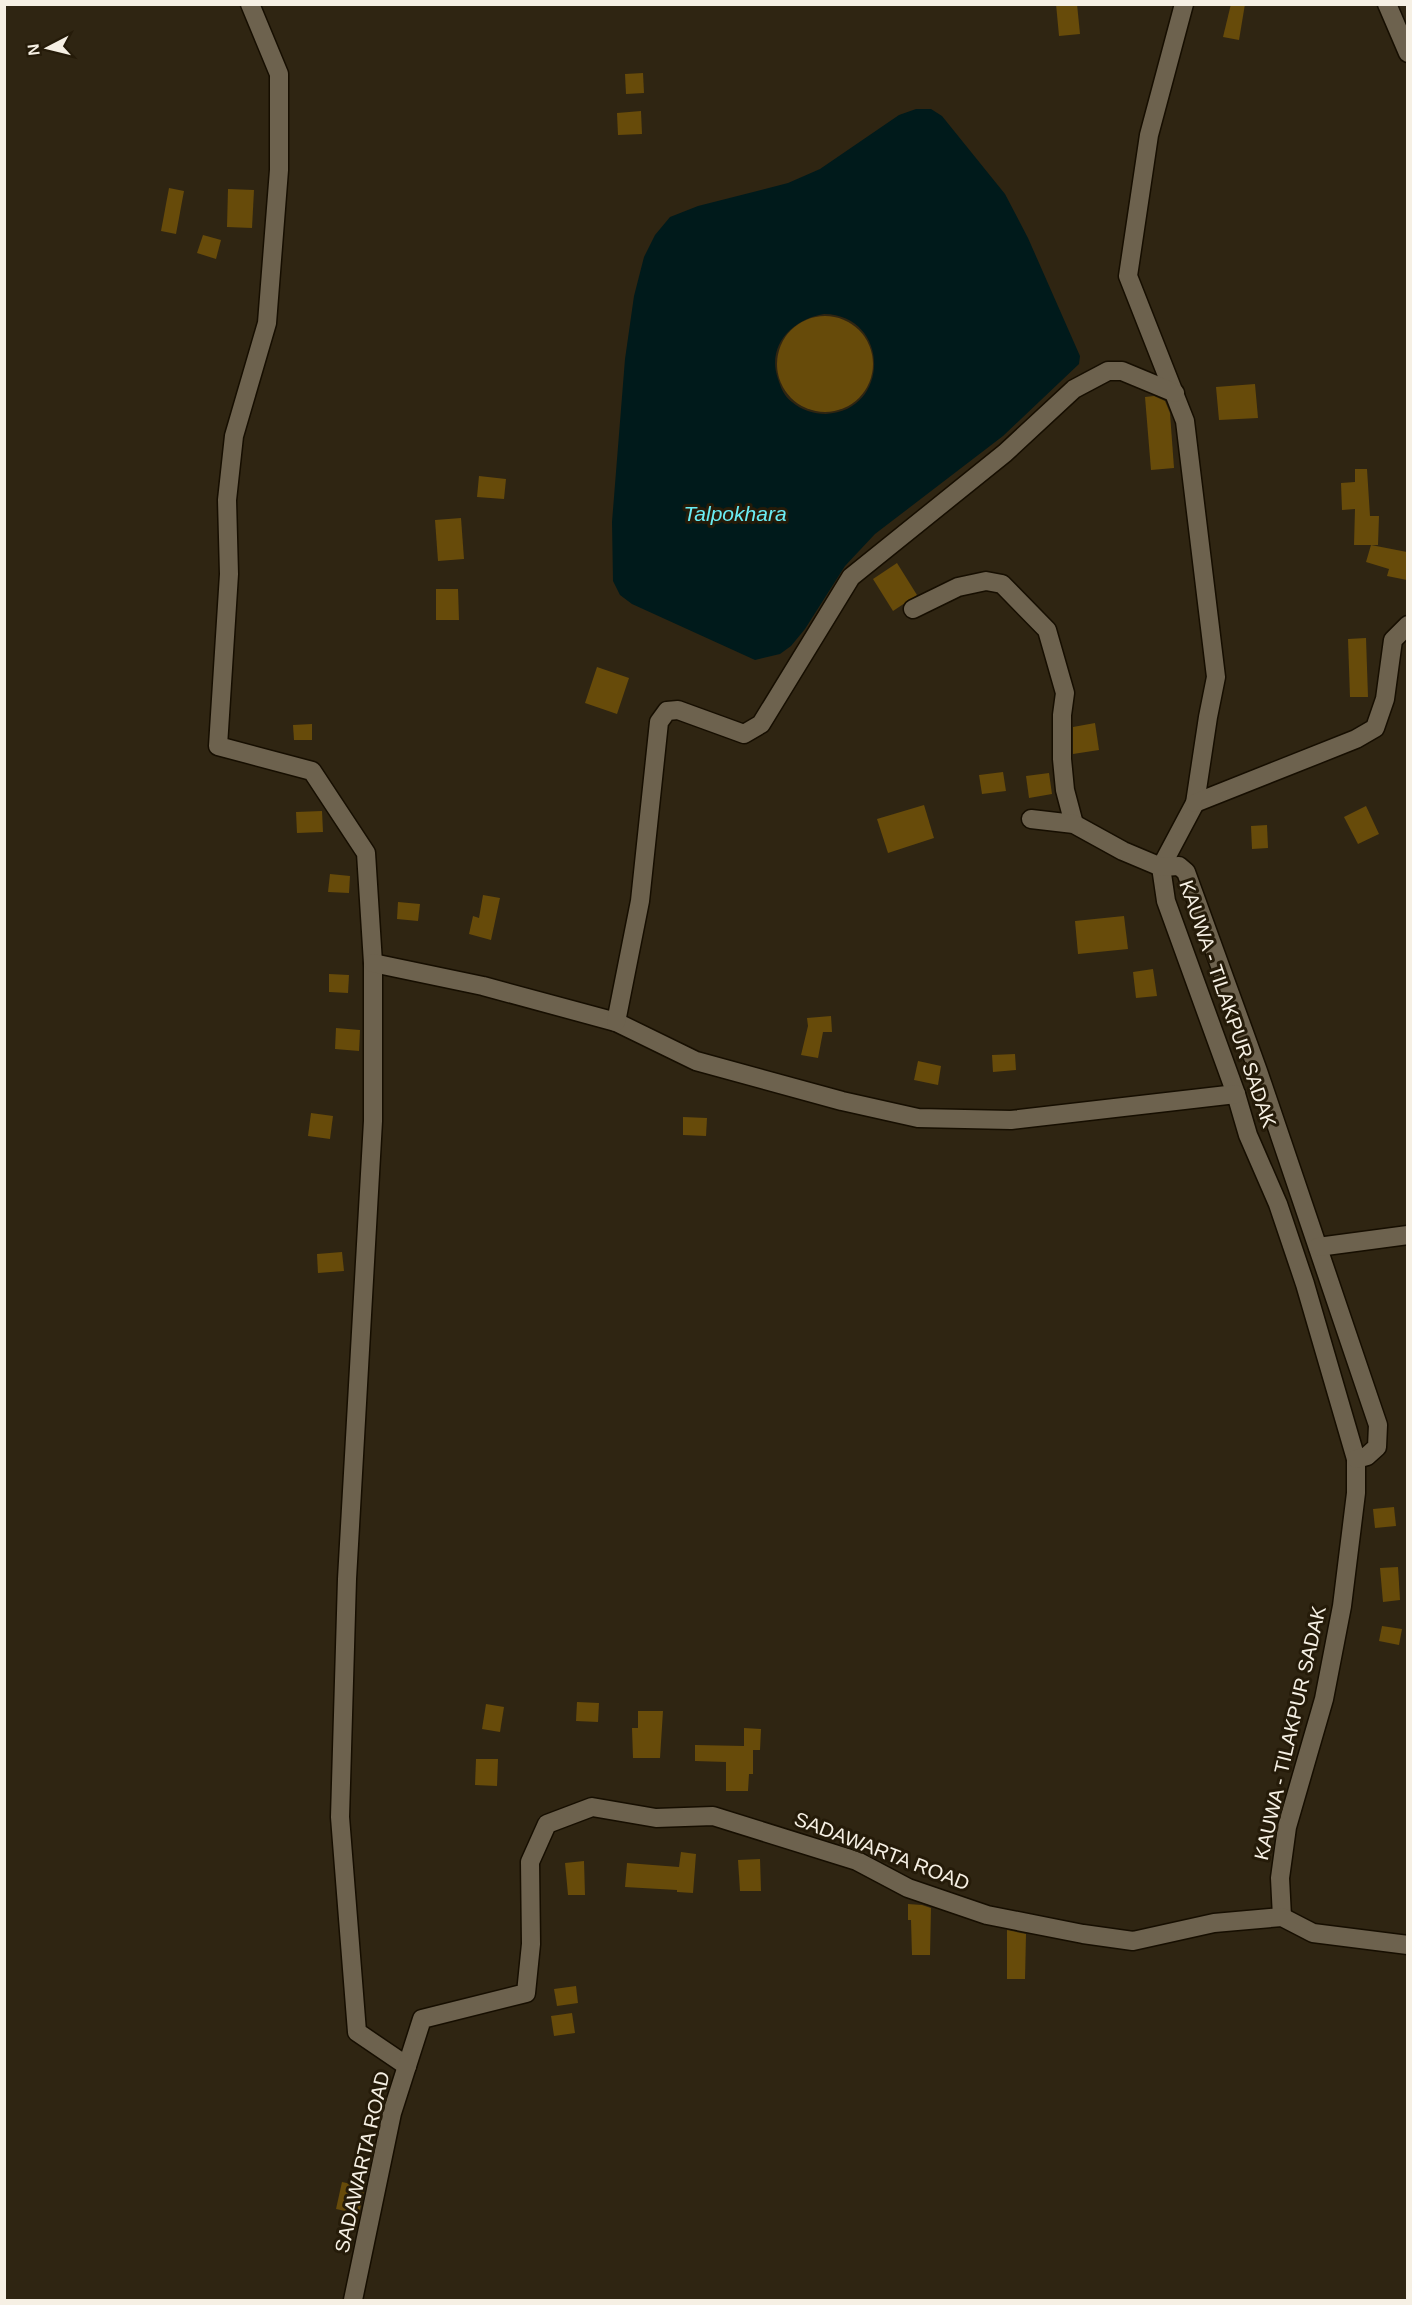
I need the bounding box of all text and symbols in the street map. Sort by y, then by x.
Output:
north arrow [18,18,78,78]
text: N [24,43,43,57]
water label: Talpokhara [683,502,787,525]
street label: KAUWA - TILAKPUR SADAK [1175,877,1281,1131]
street label: KAUWA - TILAKPUR SADAK [1250,1603,1330,1862]
street label: SADAWARTA ROAD [791,1807,973,1895]
street label: SADAWARTA ROAD [330,2069,394,2255]

